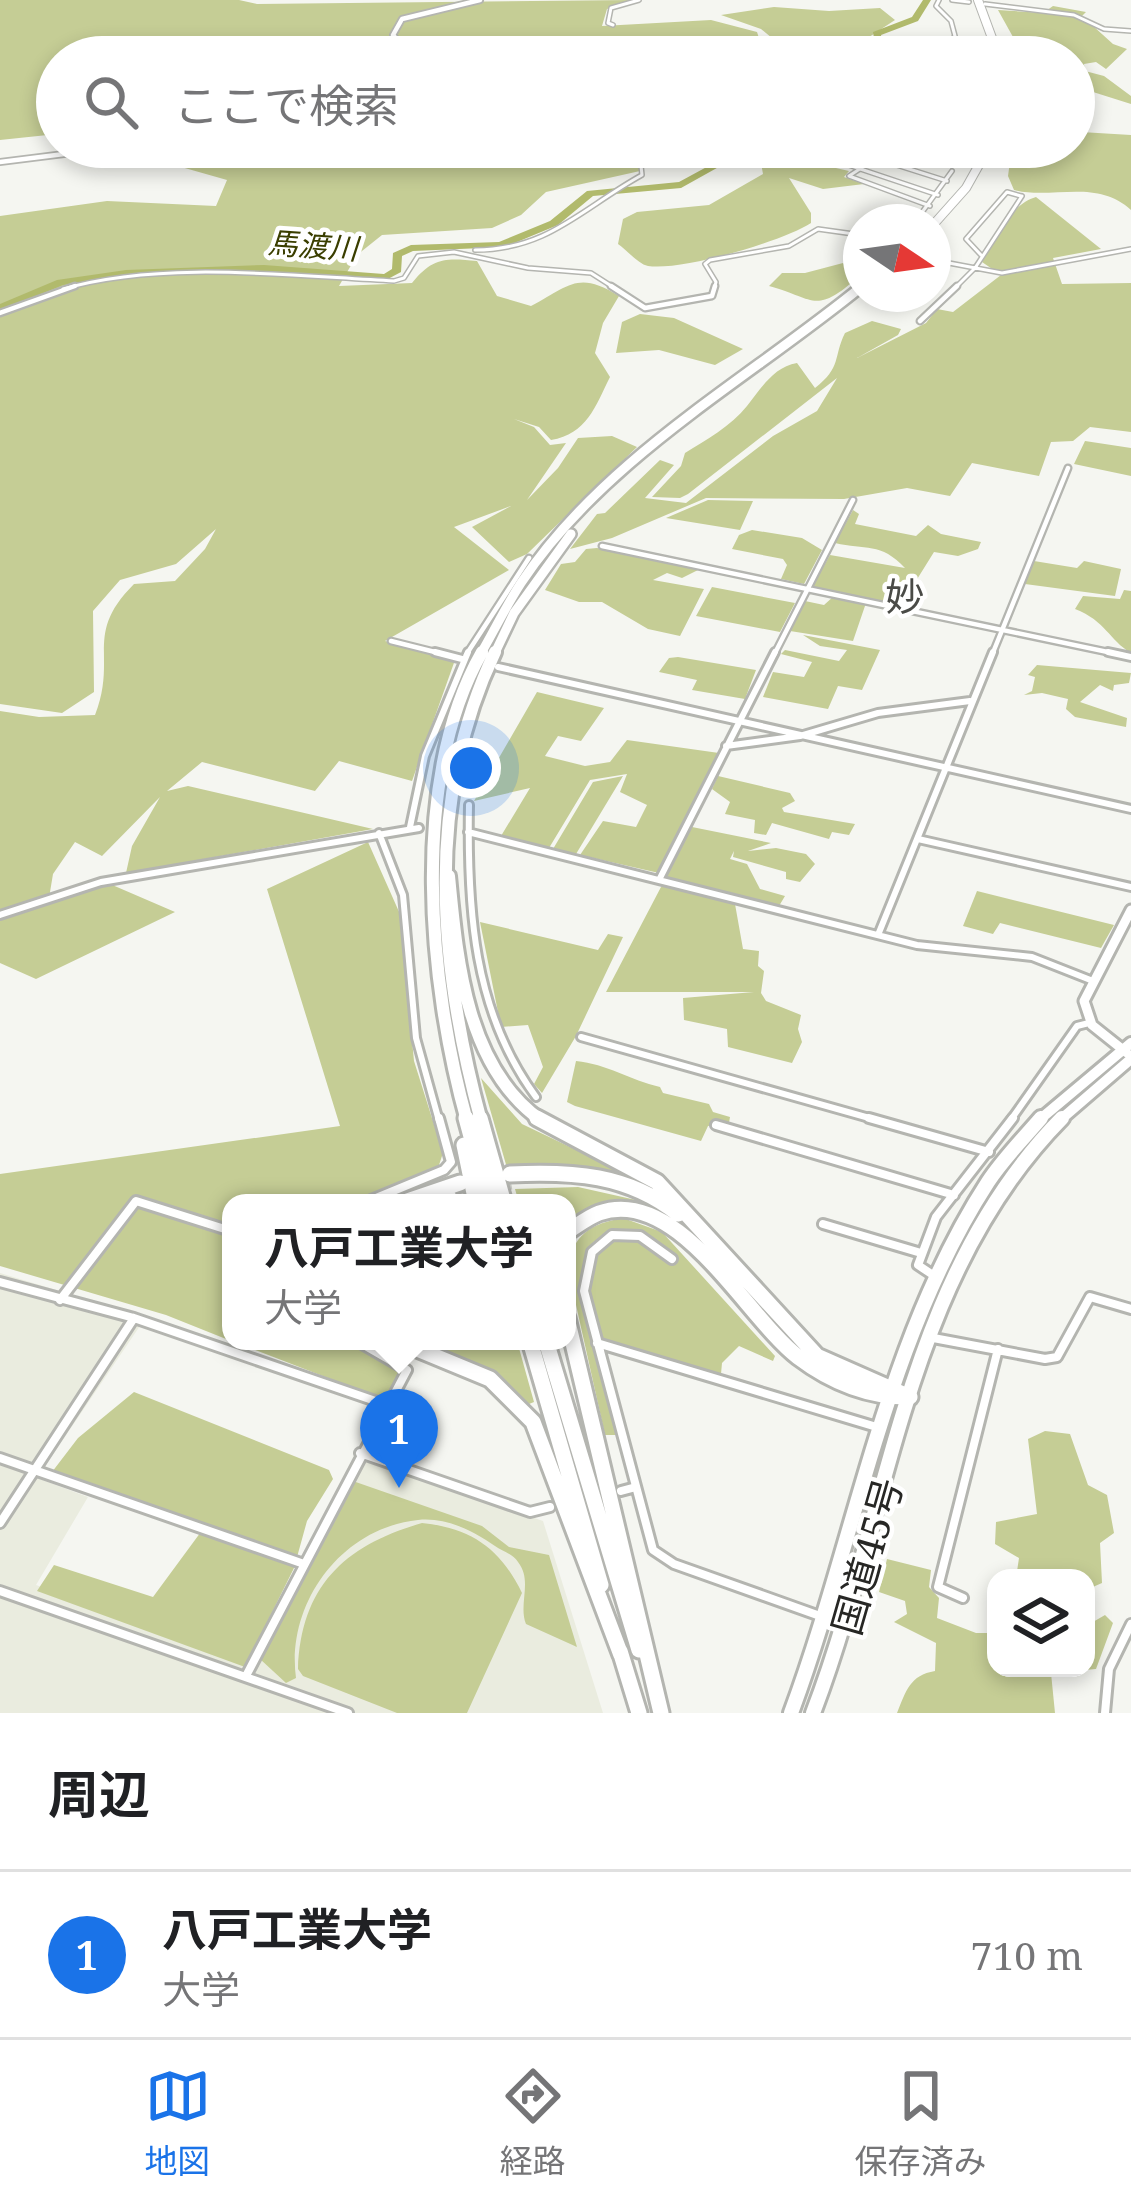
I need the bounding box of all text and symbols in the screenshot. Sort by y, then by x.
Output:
search box [36,36,1095,168]
icon: search [78,69,144,135]
text: ここで検索 [174,74,399,135]
north arrow [843,204,951,312]
water label: 馬渡川 [267,221,362,269]
district label: 妙 [885,569,925,622]
your location [441,738,501,798]
popup [222,1194,576,1350]
text: 八戸工業大学 [264,1216,534,1277]
text: 大学 [264,1280,342,1333]
pin: 1 [360,1389,438,1488]
street label: 国道45号 [818,1472,914,1640]
map controls [987,1569,1095,1677]
button: layers [987,1569,1095,1677]
text: 周辺 [48,1758,150,1828]
text: 八戸工業大学 [162,1898,432,1959]
text: 1 [76,1928,98,1981]
text: 710 m [971,1928,1083,1981]
text: 大学 [162,1962,240,2015]
tab: 地図 [145,2063,211,2183]
tab: 経路 [500,2063,566,2183]
tab: 保存済み [855,2063,987,2183]

